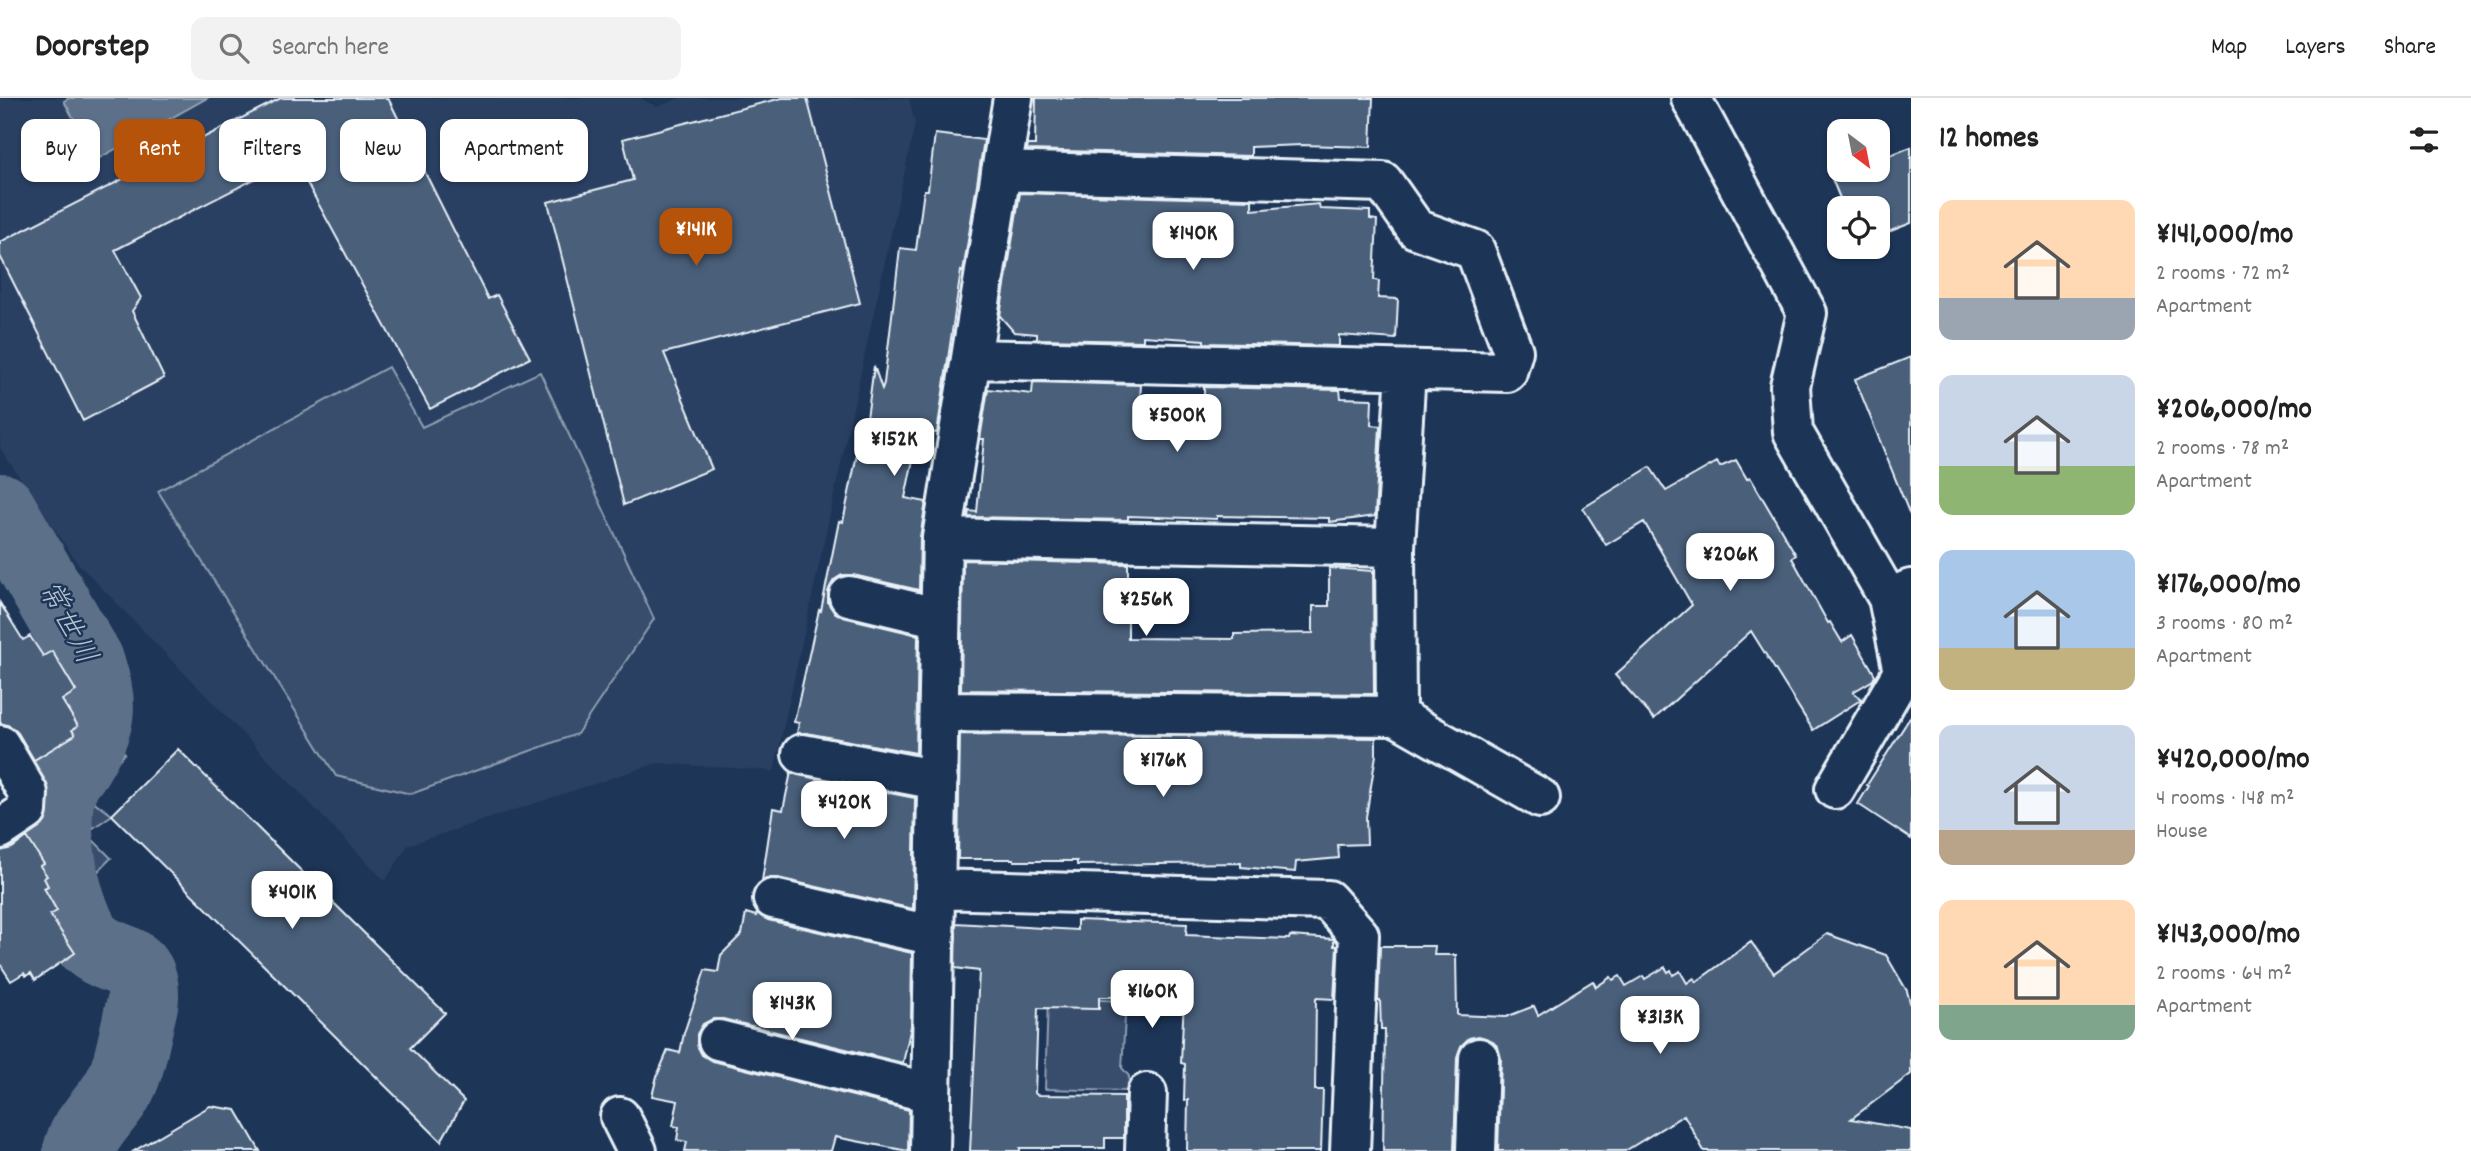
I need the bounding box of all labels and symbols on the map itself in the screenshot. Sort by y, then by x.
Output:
north arrow [1827,119,1890,182]
pin: ¥141K [647,208,745,268]
pin: ¥140K [1144,212,1242,272]
pin: ¥500K [1128,394,1226,454]
pin: ¥152K [845,418,943,478]
pin: ¥206K [1681,533,1779,593]
water label: 常世川 [25,574,105,674]
pin: ¥256K [1097,578,1195,638]
pin: ¥176K [1114,740,1212,799]
pin: ¥420K [795,782,893,841]
pin: ¥401K [243,872,341,931]
pin: ¥160K [1103,970,1201,1030]
pin: ¥143K [743,982,841,1042]
pin: ¥313K [1611,996,1709,1056]

